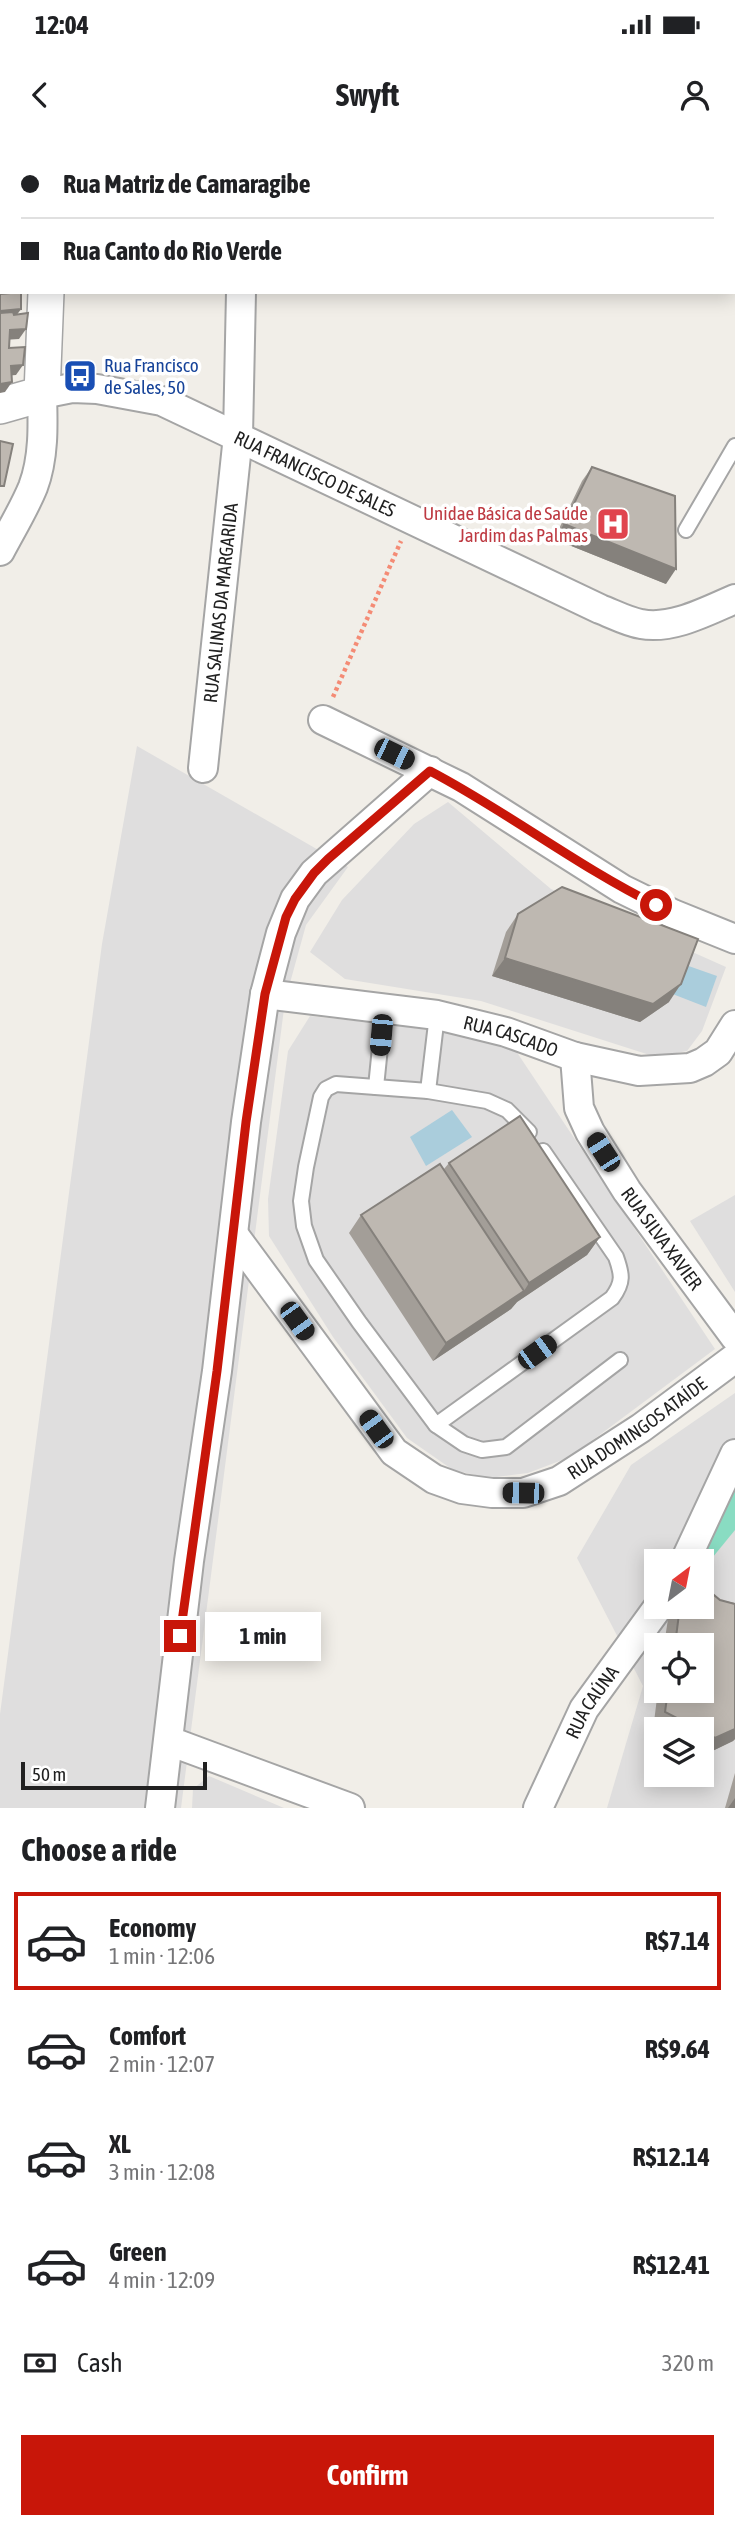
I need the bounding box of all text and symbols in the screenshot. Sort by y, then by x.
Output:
text: 12:04 [35,10,89,40]
icon: back [21,76,59,114]
text: Swyft [336,76,399,113]
icon: person [676,76,714,114]
text: Rua Matriz de Camaragibe [63,169,311,199]
text: Rua Canto do Rio Verde [63,236,282,266]
place label: Rua Francisco de Sales, 50 [104,354,199,398]
bus stop icon: Rua Francisco de Sales, 50 [61,357,99,395]
street label: RUA FRANCISCO DE SALES [231,426,399,521]
street label: RUA SALINAS DA MARGARIDA [199,501,242,704]
place label: Unidae Básica de Saúde Jardim das Palmas [423,502,588,546]
hospital icon: Unidae Básica de Saúde Jardim das Palmas [594,505,632,543]
car [371,735,418,773]
route start [640,889,672,921]
street label: RUA CASCADO [461,1011,561,1061]
car [369,1013,394,1057]
car [583,1129,624,1175]
street label: RUA SILVA XAVIER [617,1183,707,1294]
car [277,1298,318,1344]
car [514,1331,561,1373]
street label: RUA DOMINGOS ATAÍDE [563,1372,711,1484]
car [356,1406,397,1452]
car [502,1482,545,1504]
north arrow [644,1549,714,1619]
map controls [644,1549,714,1787]
callout: 1 min [204,1612,320,1660]
route end [164,1620,196,1652]
text: 1 min [240,1623,286,1649]
button: locate [644,1633,714,1703]
street label: RUA CAÚNA [561,1661,623,1742]
button: layers [644,1717,714,1787]
scale bar [21,1759,206,1791]
text: 50 m [32,1763,66,1785]
text: Choose a ride [21,1831,177,1868]
icon: car [25,1910,88,1973]
text: Economy [109,1913,196,1943]
text: R$7.14 [645,1926,710,1956]
text: 1 min · 12:06 [109,1943,215,1969]
icon: car [25,2018,88,2081]
text: Comfort [109,2021,186,2051]
text: R$9.64 [645,2034,710,2064]
text: 2 min · 12:07 [109,2051,215,2077]
icon: car [25,2126,88,2189]
text: XL [109,2129,131,2159]
text: R$12.14 [633,2142,710,2172]
text: 3 min · 12:08 [109,2159,215,2185]
icon: car [25,2234,88,2297]
text: Green [109,2237,167,2267]
text: R$12.41 [633,2250,710,2280]
text: 4 min · 12:09 [109,2267,215,2293]
icon: cash [21,2344,59,2382]
text: Cash [77,2348,123,2378]
text: 320 m [662,2350,714,2376]
button: Confirm [21,2435,714,2515]

